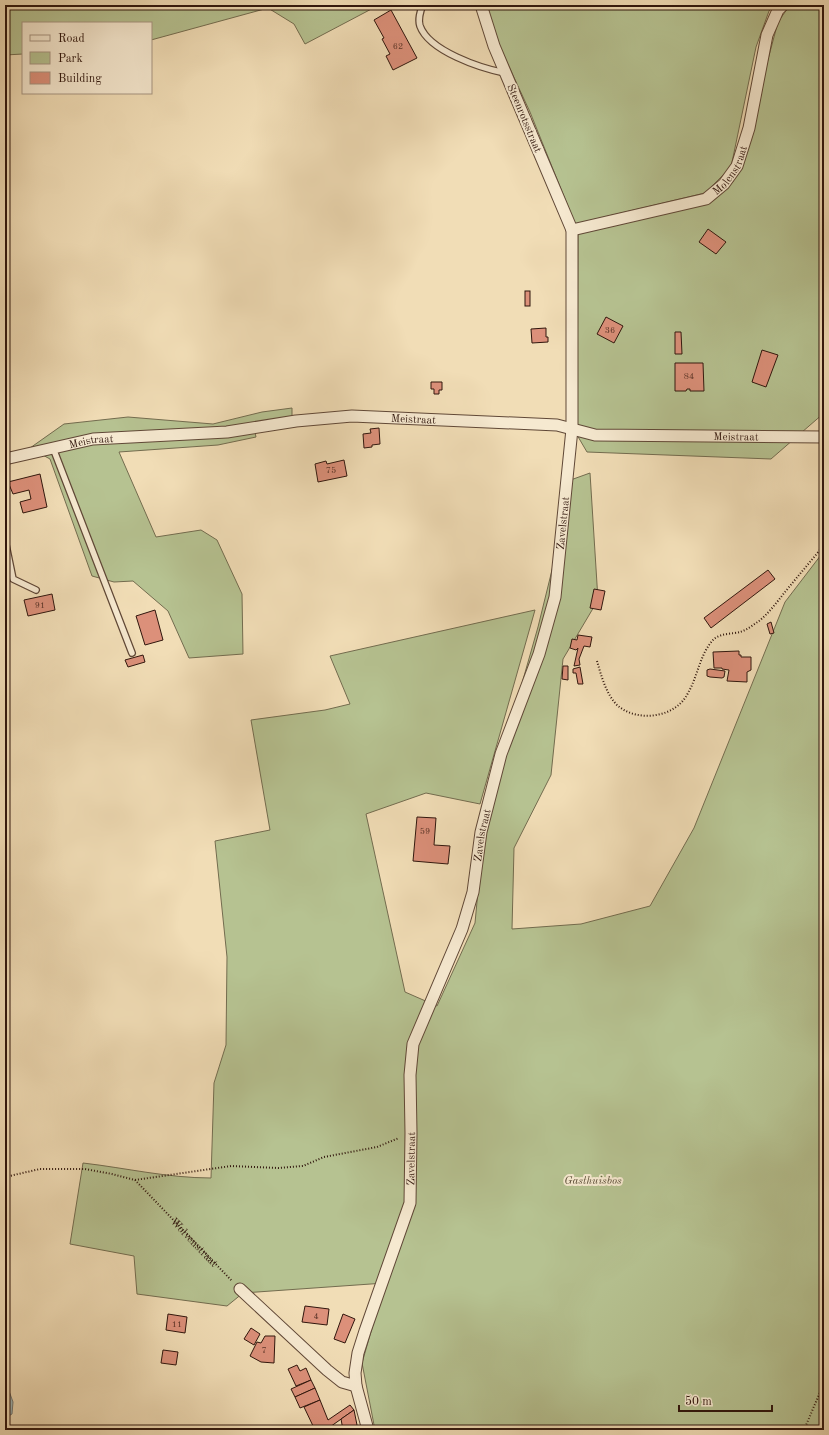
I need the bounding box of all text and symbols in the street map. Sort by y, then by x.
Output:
legend [22,22,152,94]
text: Road [58,33,85,45]
house number: 62 [393,42,403,51]
text: Park [58,53,83,65]
text: Building [58,73,102,85]
street label: Steenrotsstraat [504,83,543,155]
street label: Molenstraat [711,145,750,198]
house number: 36 [605,326,615,335]
house number: 84 [684,372,694,381]
street label: Meistraat [391,414,436,427]
street label: Meistraat [713,432,759,443]
street label: Meistraat [68,434,114,451]
house number: 75 [326,466,336,475]
street label: Zavelstraat [556,496,572,550]
house number: 91 [35,601,45,610]
street label: Zavelstraat [473,808,494,862]
house number: 59 [420,827,430,836]
street label: Zavelstraat [406,1132,418,1186]
park label: Gasthuisbos [564,1176,622,1187]
street label: Wolvenstraat [167,1216,219,1270]
house number: 4 [313,1312,319,1321]
house number: 11 [172,1320,182,1329]
house number: 7 [261,1346,267,1355]
scale bar [679,1387,772,1413]
text: 50 m [685,1395,712,1408]

